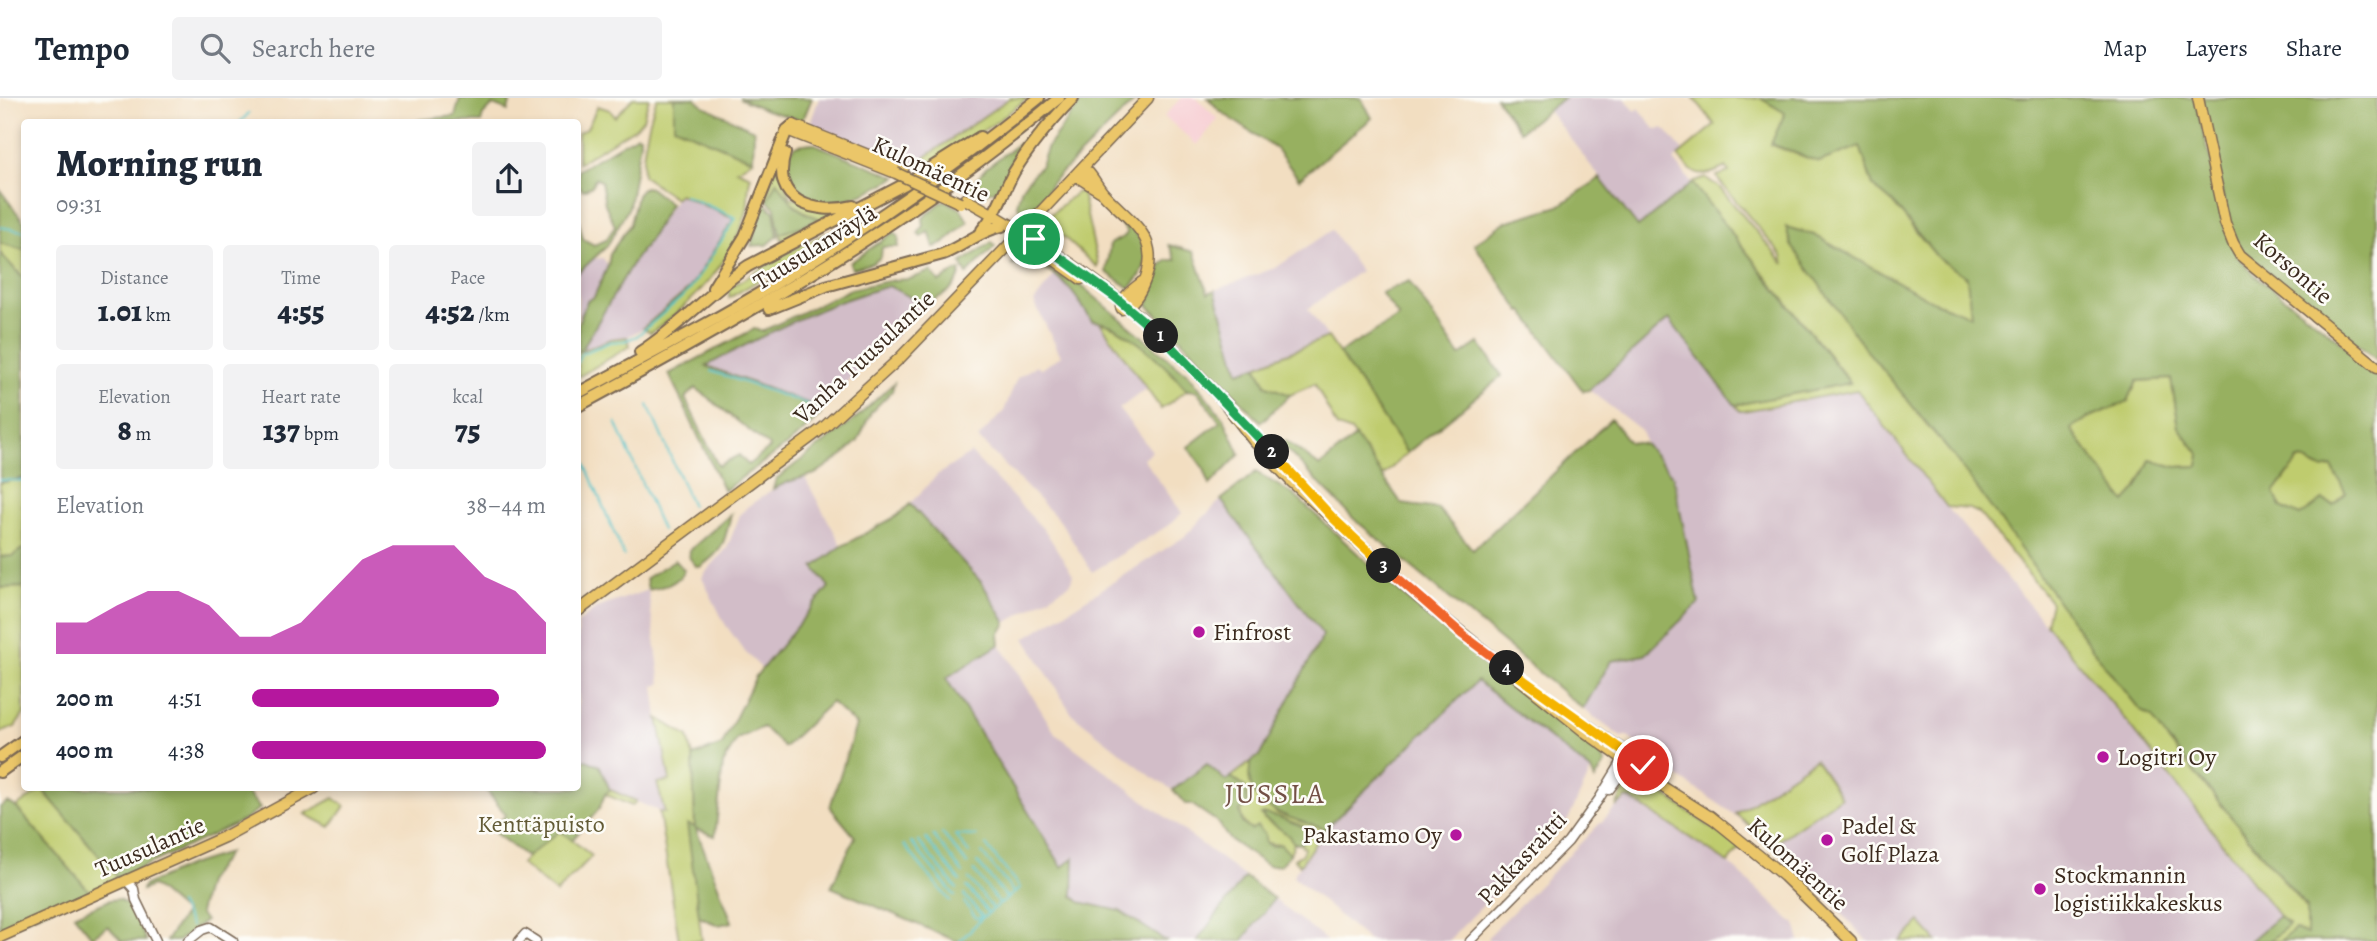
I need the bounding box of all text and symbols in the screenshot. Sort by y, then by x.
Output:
search box [172,17,662,80]
text: Tempo [35,26,130,71]
icon: search [196,29,234,67]
text: Search here [252,31,375,66]
text: Map [2103,32,2147,64]
text: Layers [2185,32,2248,64]
text: Share [2286,32,2342,64]
street label: Kulomäentie [867,128,995,210]
text: Morning run [56,137,263,189]
button: share [472,142,546,216]
text: 09:31 [56,189,102,220]
street label: Tuusulanväylä [747,196,883,298]
pin [1004,209,1064,269]
icon: arrive [1015,220,1053,258]
street label: Korsontie [2246,225,2340,311]
text: Distance [100,265,168,291]
text: Time [281,265,321,291]
text: Pace [450,265,485,291]
street label: Vanha Tuusulantie [786,283,942,432]
text: 1.01 [98,291,142,331]
text: 4:55 [277,291,325,331]
text: 4:52 [426,291,474,331]
text: km [142,302,171,328]
text: /km [474,302,510,328]
pin: 1 [1144,318,1178,354]
text: 1 [1157,322,1164,348]
text: Elevation [98,384,171,410]
text: Heart rate [261,384,341,410]
text: kcal [452,384,483,410]
text: 8 [117,410,132,450]
text: 137 [263,410,300,450]
text: 75 [455,410,480,450]
text: m [132,421,151,447]
text: bpm [300,421,339,447]
pin: 2 [1254,434,1290,470]
text: 2 [1267,438,1276,464]
text: Elevation [56,490,144,521]
text: 38–44 m [467,490,546,521]
pin: 3 [1366,548,1402,584]
text: 3 [1379,552,1388,578]
place label: Finfrost [1213,616,1291,648]
marker: Finfrost [1191,624,1207,640]
pin: 4 [1490,650,1524,686]
text: 4 [1502,654,1511,680]
text: 200 m [56,683,114,714]
text: 4:51 [168,683,202,714]
text: 400 m [56,735,113,766]
text: 4:38 [168,735,205,766]
pin [1613,735,1673,795]
place label: Logitri Oy [2117,741,2216,773]
icon: check [1624,746,1662,784]
marker: Logitri Oy [2095,749,2111,765]
district label: JUSSLA [1224,775,1326,813]
street label: Pakkasraitti [1470,804,1574,912]
park label: Kenttäpuisto [477,808,605,840]
street label: Tuusulantie [90,809,210,885]
street label: Kulomäentie [1741,810,1855,918]
place label: Padel & Golf Plaza [1841,810,1940,870]
place label: Pakastamo Oy [1302,819,1442,851]
marker: Pakastamo Oy [1448,827,1464,843]
marker: Padel & Golf Plaza [1819,832,1835,848]
place label: Stockmannin logistiikkakeskus [2054,859,2223,919]
marker: Stockmannin logistiikkakeskus [2032,881,2048,897]

